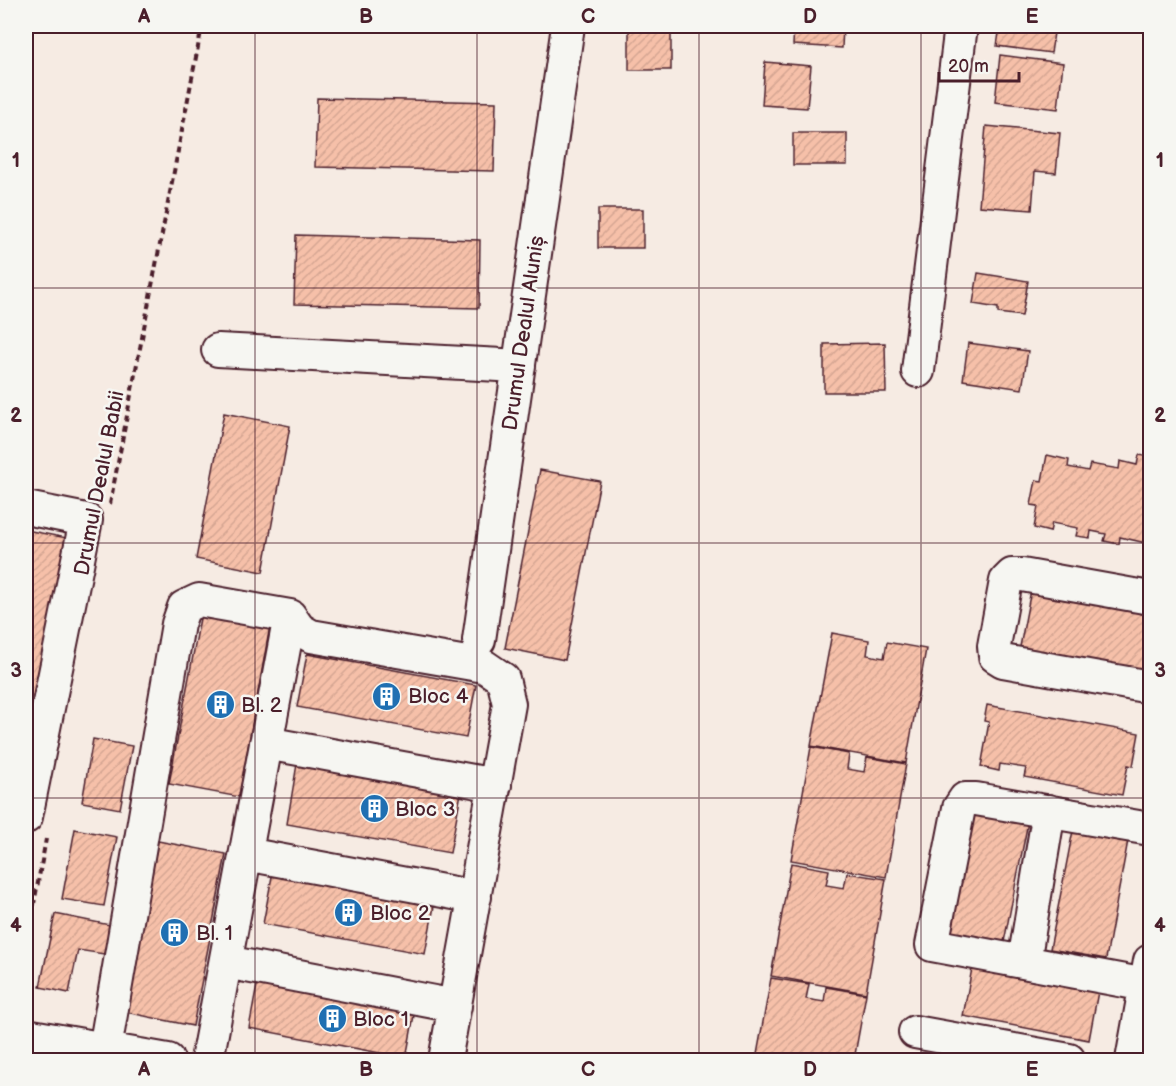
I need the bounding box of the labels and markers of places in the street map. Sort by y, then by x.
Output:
building icon: Bloc 4 [371,680,403,712]
place label: Bloc 4 [408,684,469,709]
building icon: Bl. 2 [204,689,236,721]
place label: Bl. 2 [241,693,283,718]
building icon: Bloc 3 [358,793,390,825]
place label: Bloc 3 [395,797,456,822]
building icon: Bloc 2 [333,897,365,929]
place label: Bloc 2 [370,901,431,926]
building icon: Bl. 1 [159,917,191,949]
place label: Bl. 1 [196,921,233,946]
building icon: Bloc 1 [316,1003,348,1035]
place label: Bloc 1 [353,1007,409,1032]

